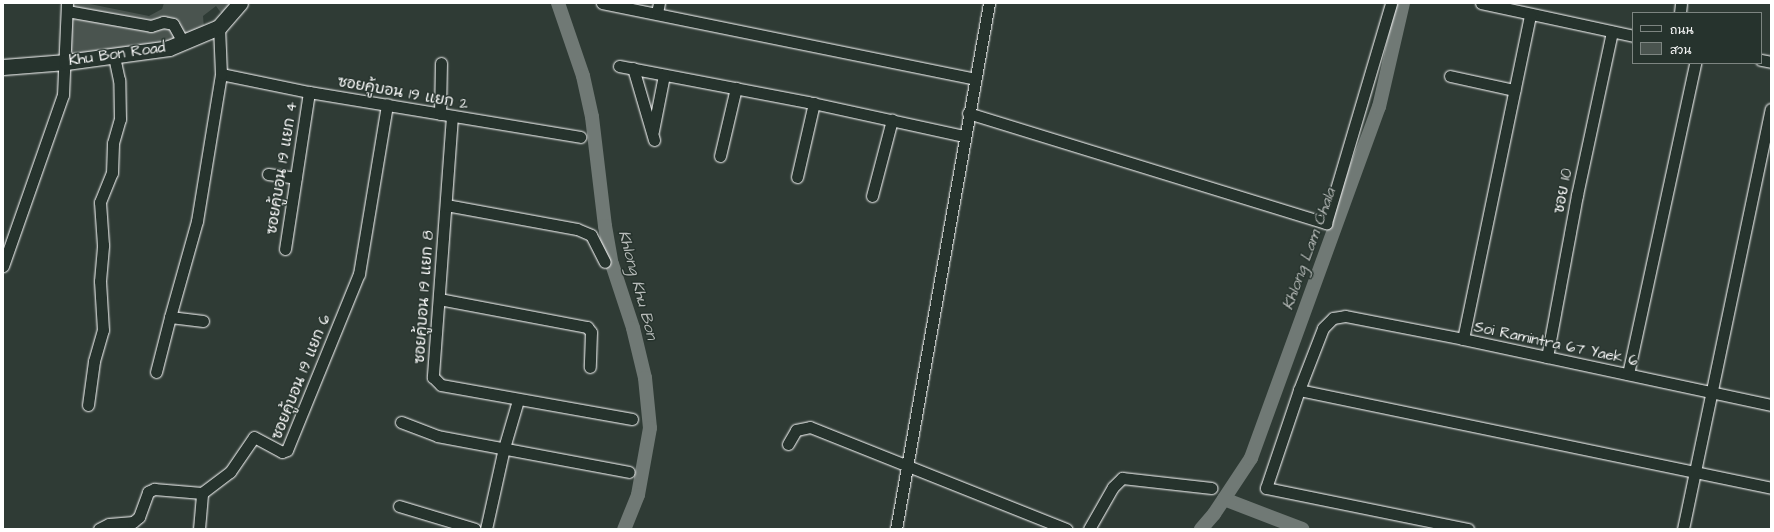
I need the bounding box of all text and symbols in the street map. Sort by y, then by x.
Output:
legend [1632,12,1762,64]
text: ถนน [1670,22,1694,39]
street label: Khu Bon Road [68,38,166,70]
text: สวน [1670,42,1691,59]
street label: ซอยคู้บอน 19 แยก 2 [336,73,470,113]
street label: ซอยคู้บอน 19 แยก 4 [263,100,301,236]
street label: ซอย 10 [1550,167,1576,215]
water label: Khlong Lam Chala [1278,186,1340,312]
water label: Khlong Khu Bon [614,228,662,342]
street label: ซอยคู้บอน 19 แยก 8 [410,230,438,364]
street label: ซอยคู้บอน 19 แยก 6 [268,312,334,442]
street label: Soi Ramintra 67 Yaek 6 [1472,318,1640,370]

